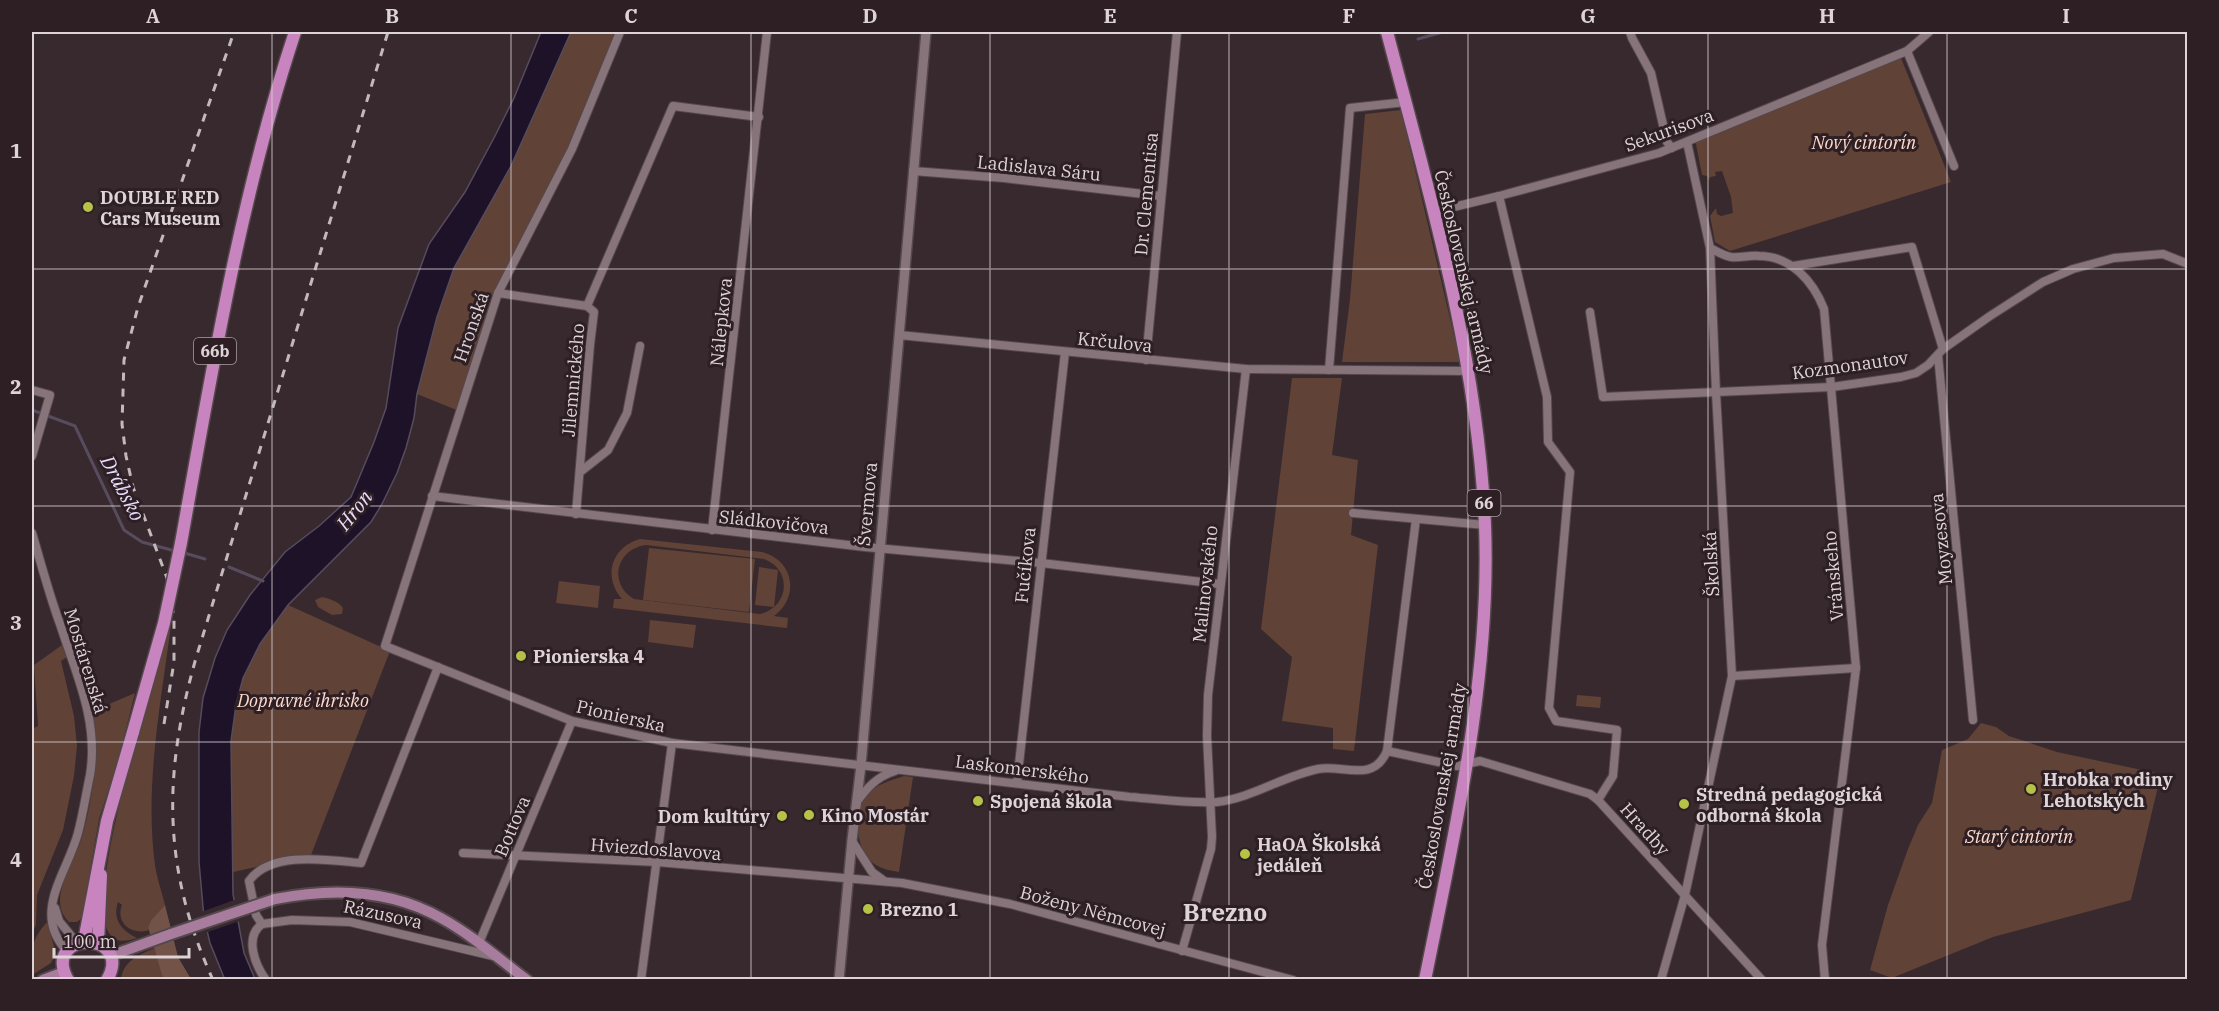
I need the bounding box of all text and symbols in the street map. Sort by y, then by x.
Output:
text: A [146,2,160,29]
text: B [385,2,399,29]
text: C [624,2,638,29]
text: D [862,2,878,29]
text: E [1103,2,1117,29]
text: F [1343,2,1355,29]
text: G [1580,2,1596,29]
text: H [1819,2,1835,29]
text: I [2062,2,2070,29]
street label: Sekurisova [1621,103,1717,157]
street label: Dr. Clementisa [1129,131,1163,257]
park label: Nový cintorín [1811,131,1917,154]
text: 1 [10,137,22,164]
street label: Ladislava Sáru [976,150,1102,186]
street label: Československej armády [1429,168,1500,377]
place label: DOUBLE RED Cars Museum [100,186,221,230]
marker: DOUBLE RED Cars Museum [81,200,95,214]
street label: Nálepkova [705,276,737,368]
street label: Hronská [448,289,494,365]
street label: Jilemnického [557,322,589,438]
street label: Krčulova [1076,327,1154,357]
road number: 66b [194,338,236,364]
street label: Kozmonautov [1790,345,1910,385]
text: 2 [10,373,22,400]
water label: Drábsko [94,450,152,526]
street label: Švermova [851,461,882,547]
water label: Hron [329,484,379,537]
road number: 66 [1468,490,1500,516]
street label: Moyzesova [1925,492,1957,586]
street label: Sládkovičova [718,505,830,539]
street label: Malinovského [1187,524,1223,644]
street label: Fučíkova [1010,526,1040,604]
street label: Vránskeho [1818,530,1848,622]
street label: Školská [1697,531,1724,597]
street label: Mostárenská [59,606,113,717]
text: 3 [10,609,22,636]
place label: Pionierska 4 [533,645,645,668]
marker: Pionierska 4 [514,649,528,663]
street label: Československej armády [1412,681,1472,891]
park label: Dopravné ihrisko [236,689,369,712]
street label: Pionierska [574,695,668,737]
street label: Laskomerského [954,749,1090,789]
place label: Hrobka rodiny Lehotských [2043,768,2174,812]
marker: Hrobka rodiny Lehotských [2024,782,2038,796]
place label: Stredná pedagogická odborná škola [1696,783,1882,827]
place label: Spojená škola [990,790,1112,813]
street label: Bottova [489,792,535,860]
marker: Spojená škola [971,794,985,808]
marker: Stredná pedagogická odborná škola [1677,797,1691,811]
street label: Hradby [1615,798,1675,860]
place label: Kino Mostár [821,804,929,827]
place label: Dom kultúry [658,805,771,828]
marker: Kino Mostár [802,808,816,822]
marker: Dom kultúry [775,809,789,823]
park label: Starý cintorín [1964,825,2074,848]
street label: Hviezdoslavova [590,833,723,865]
place label: HaOA Školská jedáleň [1255,833,1381,877]
text: 4 [10,846,22,873]
marker: HaOA Školská jedáleň [1238,847,1252,861]
street label: Boženy Němcovej [1018,880,1168,942]
street label: Rázusova [341,894,425,934]
district label: Brezno [1183,896,1267,928]
place label: Brezno 1 [880,898,958,921]
marker: Brezno 1 [861,902,875,916]
scale bar [54,921,189,959]
text: 100 m [63,930,117,953]

